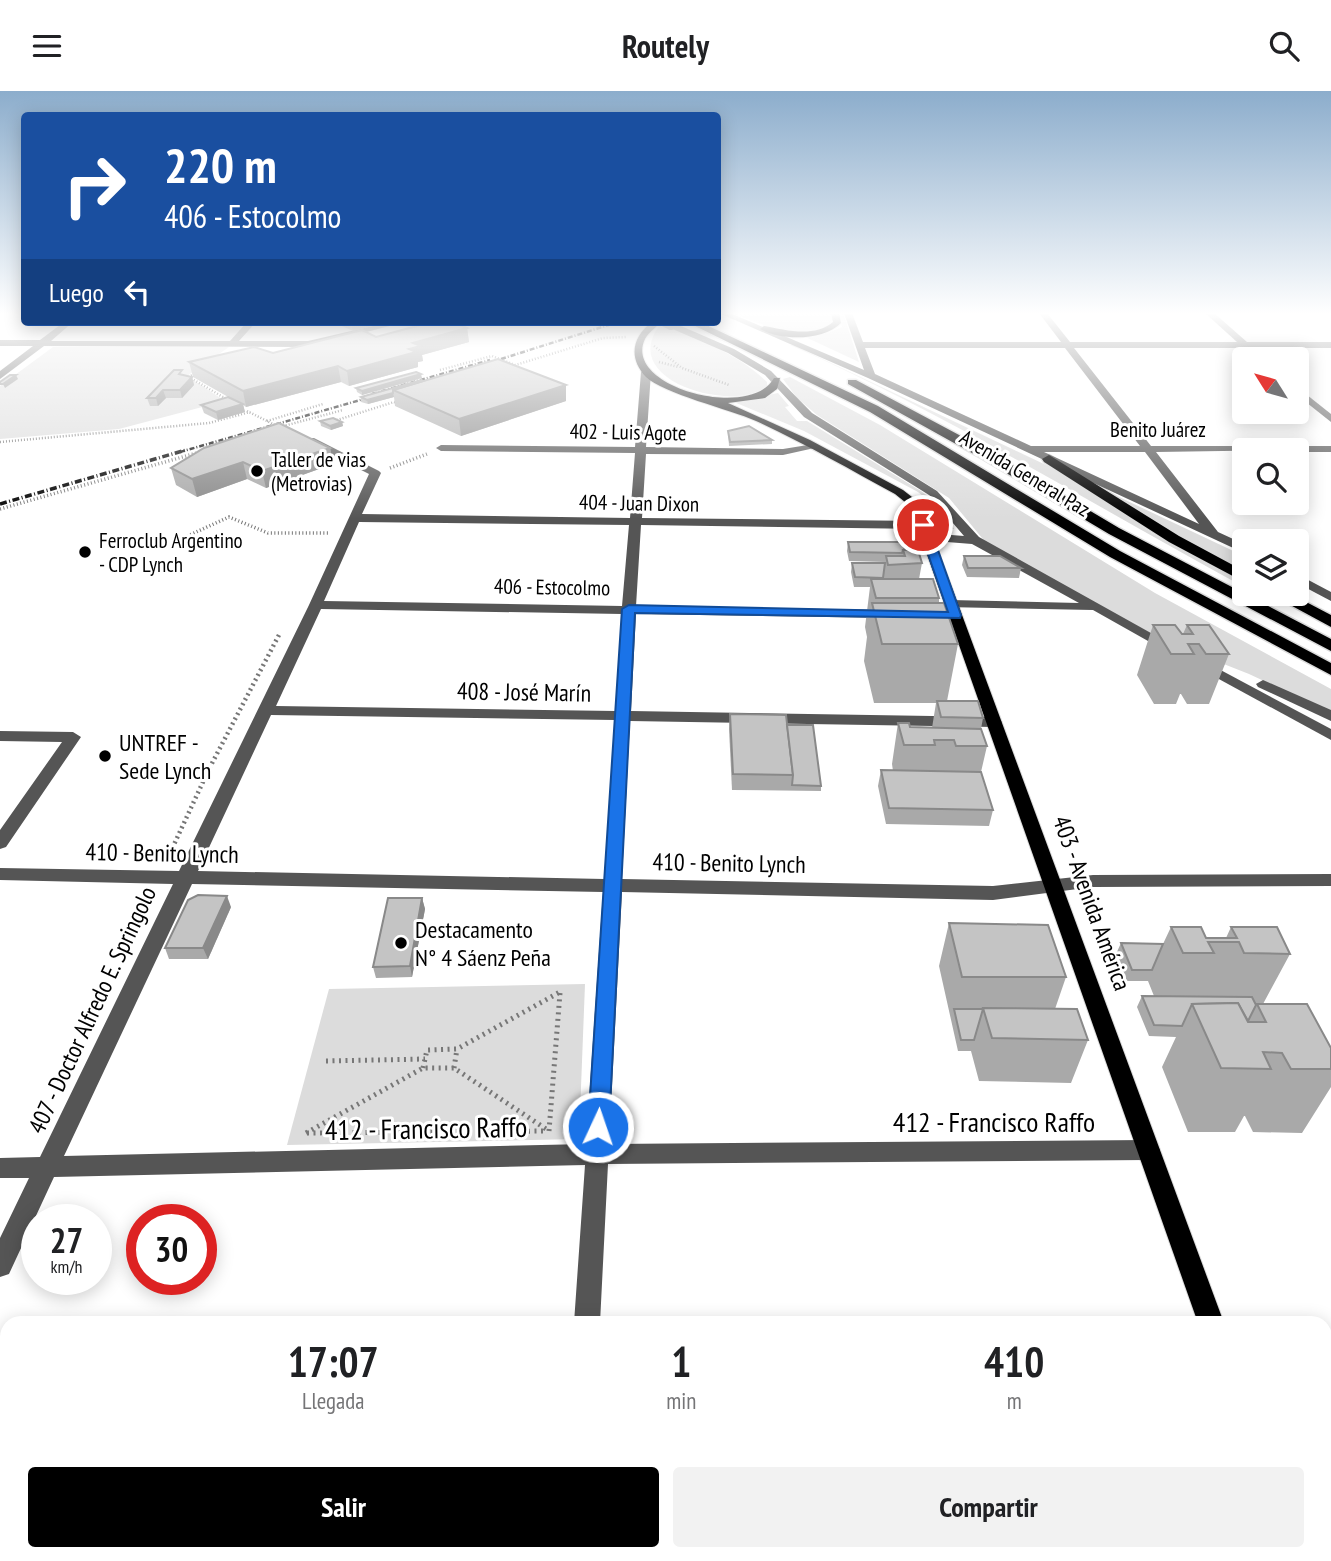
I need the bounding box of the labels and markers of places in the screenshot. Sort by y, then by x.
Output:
place label: Taller de vias (Metrovias) [271,446,366,497]
marker: Taller de vias (Metrovias) [249,463,265,479]
pin [893,495,953,555]
place label: Ferroclub Argentino - CDP Lynch [99,527,243,578]
marker: Ferroclub Argentino - CDP Lynch [77,544,93,560]
place label: UNTREF - Sede Lynch [119,727,211,786]
marker: UNTREF - Sede Lynch [97,748,113,764]
place label: Destacamento N° 4 Sáenz Peña [415,914,551,973]
marker: Destacamento N° 4 Sáenz Peña [393,935,409,951]

